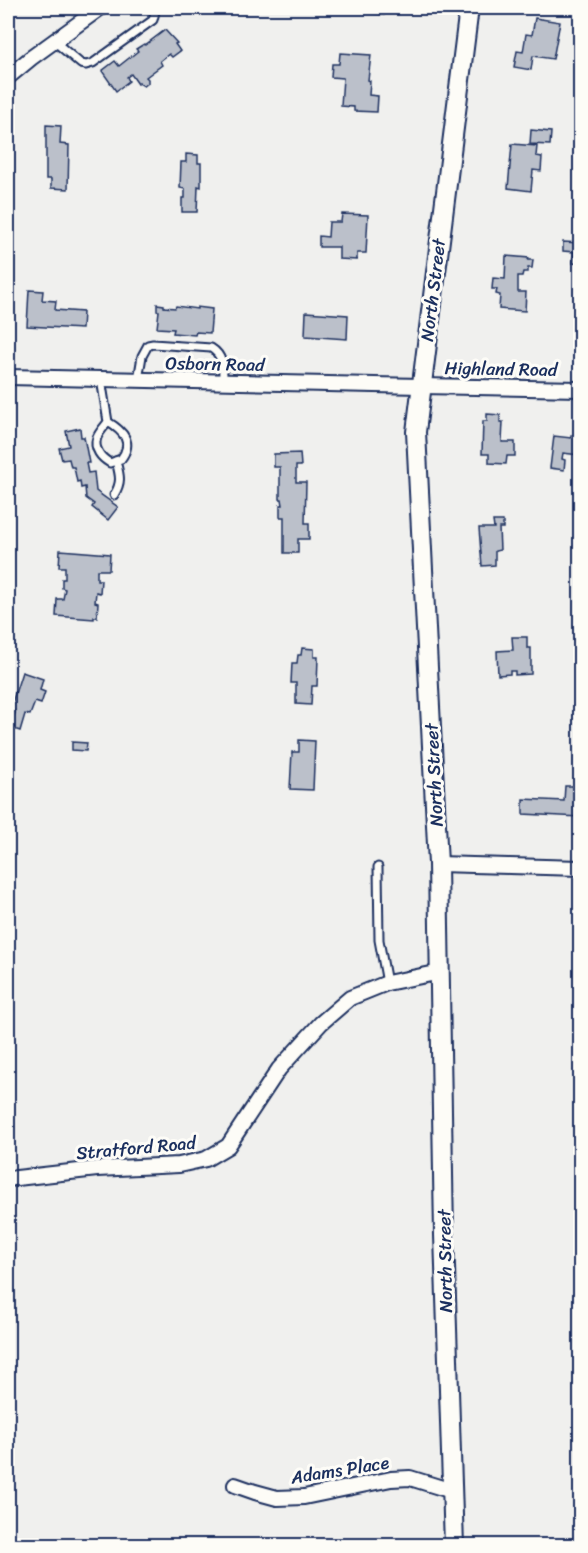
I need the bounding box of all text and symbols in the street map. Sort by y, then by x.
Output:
street label: North Street [411,236,455,343]
street label: Osborn Road [165,347,266,381]
street label: Highland Road [444,352,559,386]
street label: North Street [415,722,453,827]
street label: Stratford Road [75,1127,199,1169]
street label: North Street [428,1208,462,1313]
street label: Adams Place [288,1446,392,1494]

